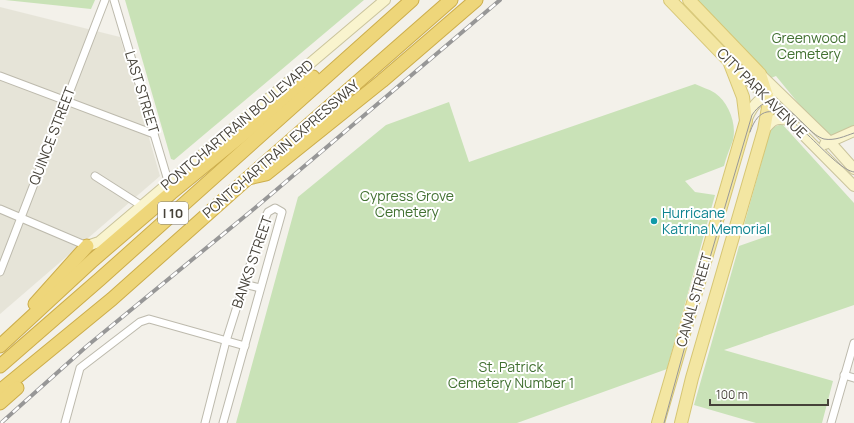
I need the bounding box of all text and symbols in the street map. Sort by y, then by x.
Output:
park label: Greenwood Cemetery [772,28,846,63]
street label: CITY PARK AVENUE [713,43,812,142]
street label: LAST STREET [121,48,164,136]
street label: PONTCHARTRAIN BOULEVARD [156,55,317,194]
street label: PONTCHARTRAIN EXPRESSWAY [198,75,363,222]
street label: QUINCE STREET [24,83,79,188]
park label: Cypress Grove Cemetery [360,186,454,221]
road number: I 10 [158,202,188,224]
place label: Hurricane Katrina Memorial [662,203,770,238]
street label: BANKS STREET [227,213,276,311]
marker: Hurricane Katrina Memorial [649,216,659,226]
street label: CANAL STREET [671,250,716,349]
park label: St. Patrick Cemetery Number 1 [448,357,574,392]
scale bar [710,381,828,407]
text: 100 m [716,386,748,403]

